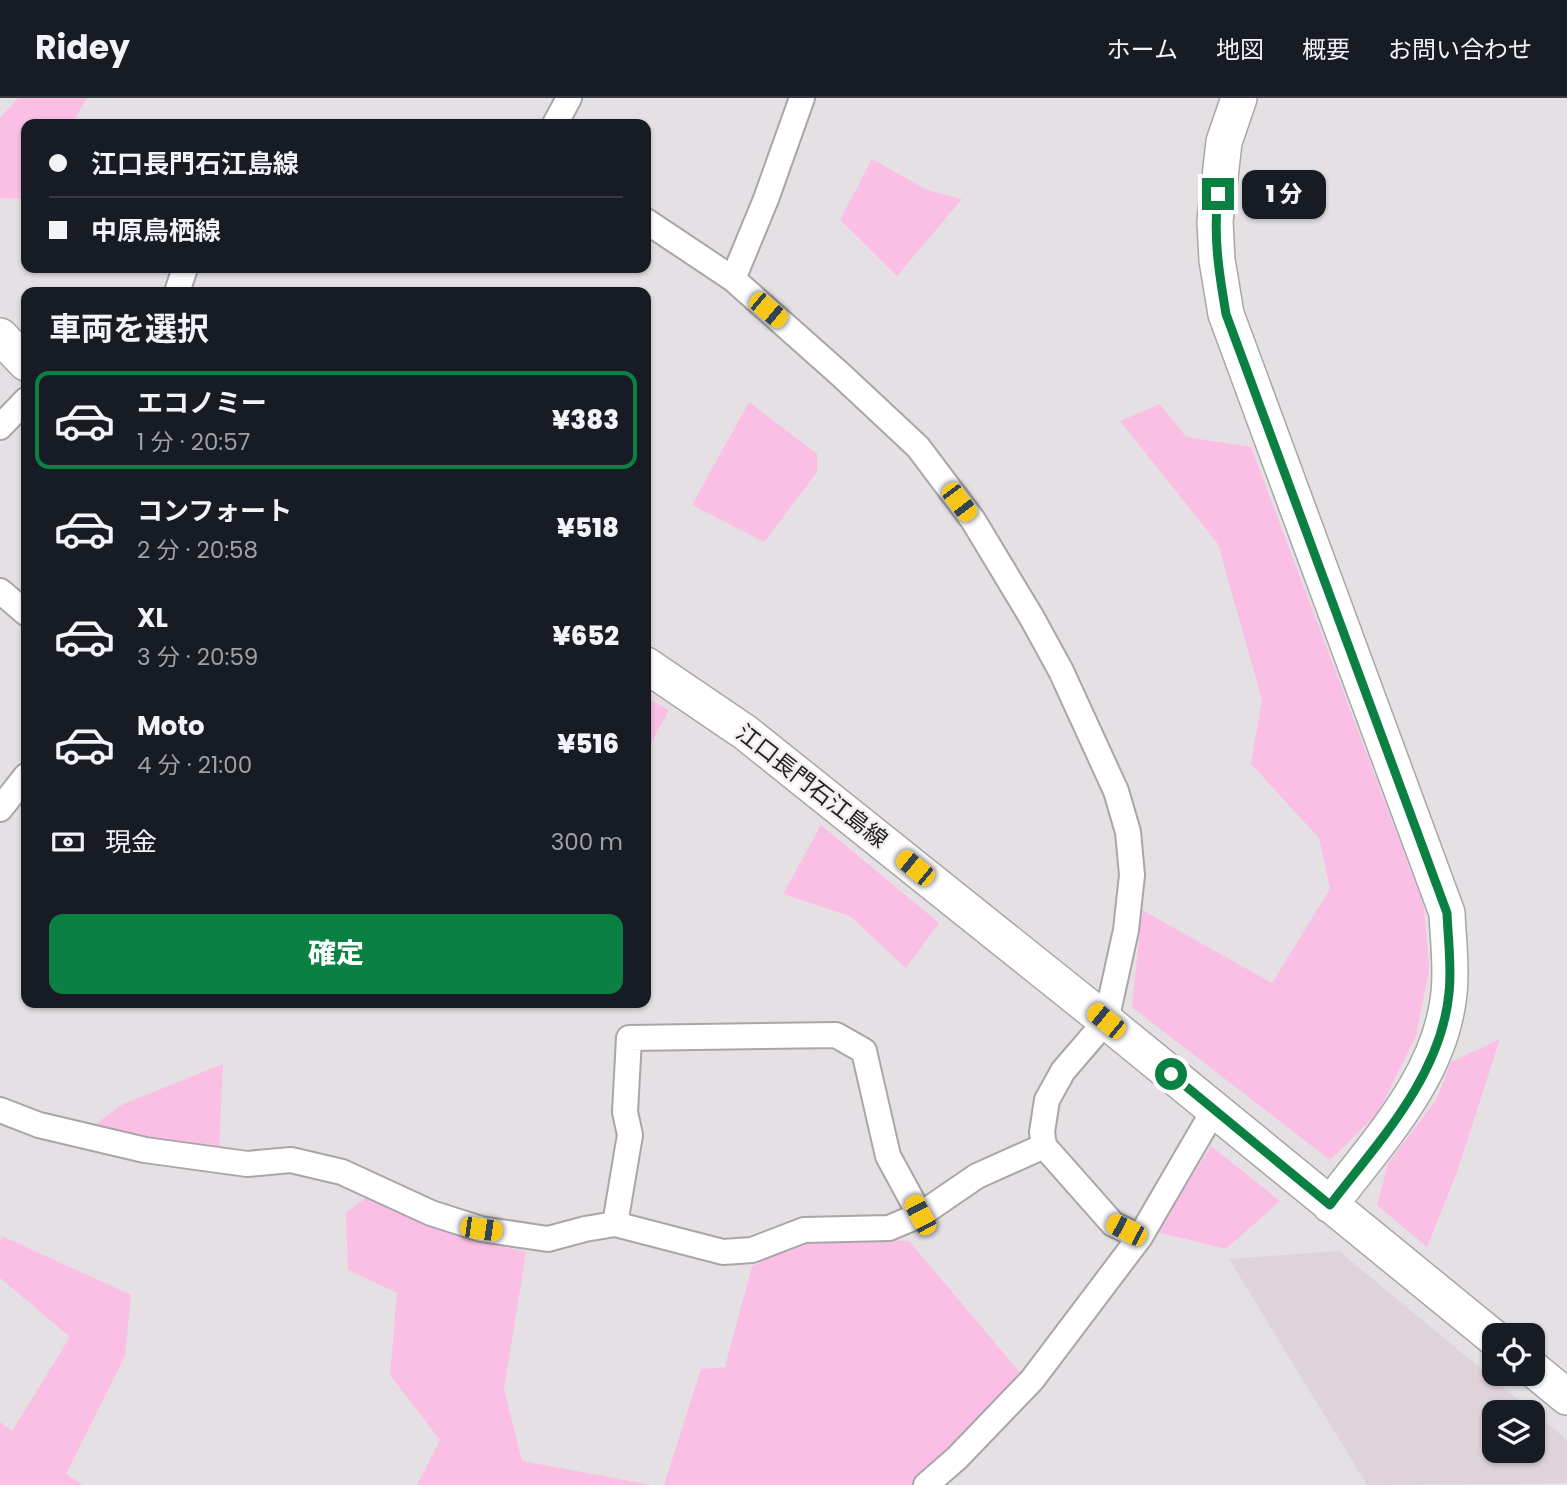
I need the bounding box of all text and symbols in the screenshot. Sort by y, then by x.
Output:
text: Ridey [35,24,130,71]
text: ホーム [1107,33,1178,66]
text: 地図 [1216,33,1264,66]
text: 概要 [1302,33,1350,66]
text: お問い合わせ [1388,33,1532,66]
text: 江口長門石江島線 [91,146,299,182]
callout: 1 分 [1242,170,1326,218]
route end [1202,178,1234,210]
text: 1 分 [1266,178,1302,210]
text: 中原鳥栖線 [91,213,221,249]
car [746,288,791,332]
text: 車両を選択 [49,306,209,351]
text: エコノミー [137,385,267,421]
icon: car [53,389,116,452]
text: ¥383 [552,402,619,438]
text: 1 分 · 20:57 [137,426,250,458]
car [938,479,981,525]
text: コンフォート [137,493,292,529]
icon: car [53,497,116,560]
text: ¥518 [557,510,619,546]
text: 2 分 · 20:58 [137,534,258,566]
text: XL [137,600,168,636]
icon: car [53,605,116,668]
text: ¥652 [552,618,619,654]
text: 3 分 · 20:59 [137,641,258,673]
text: Moto [137,708,205,744]
icon: car [53,713,116,776]
street label: 江口長門石江島線 [730,717,894,855]
text: ¥516 [557,726,619,762]
text: 4 分 · 21:00 [137,749,252,781]
icon: cash [49,823,87,861]
text: 現金 [105,824,157,860]
text: 300 m [551,826,623,858]
car [893,847,938,889]
button: 確定 [49,914,623,994]
car [1084,1000,1129,1042]
route start [1155,1058,1187,1090]
car [901,1192,940,1238]
car [1103,1211,1150,1249]
car [459,1216,504,1242]
map controls [1482,1323,1545,1463]
button: locate [1482,1323,1545,1386]
button: layers [1482,1400,1545,1463]

